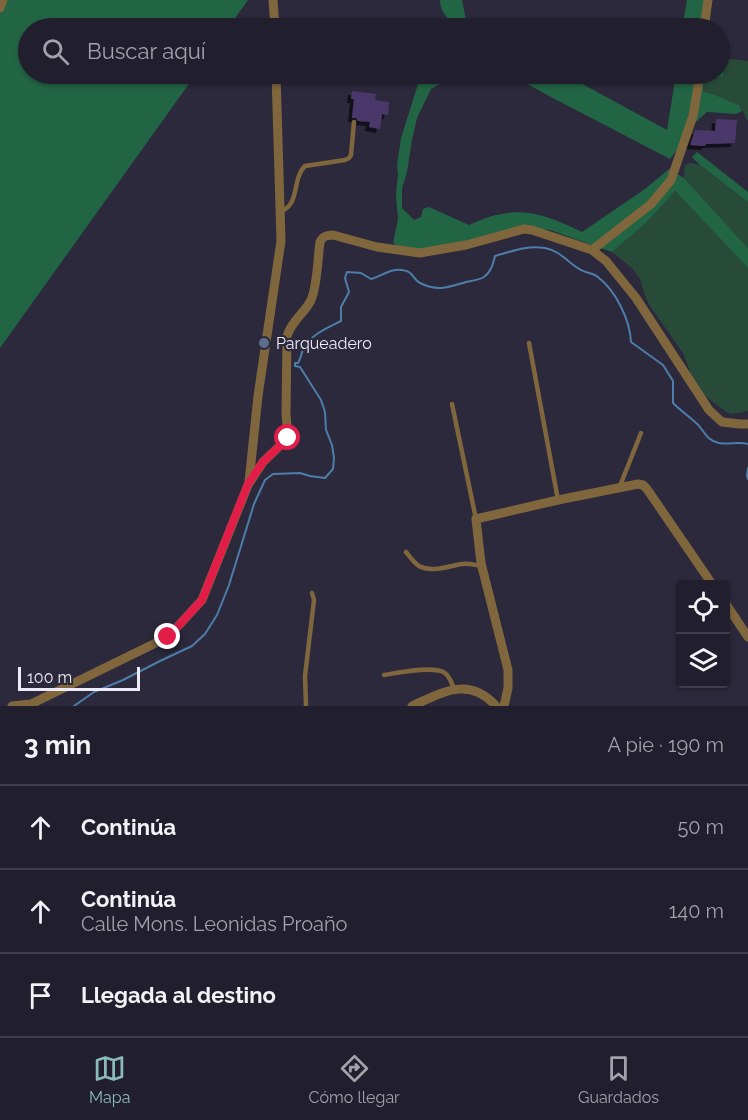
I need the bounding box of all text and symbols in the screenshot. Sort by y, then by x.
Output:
search box [18,18,730,84]
icon: search [39,35,72,68]
text: Buscar aquí [87,38,206,64]
place label: Parqueadero [276,334,372,353]
marker: Parqueadero [257,336,271,350]
route start [274,424,300,450]
map controls [676,580,730,688]
button: locate [676,580,730,634]
route end [154,623,180,649]
button: layers [676,634,730,688]
scale bar [18,664,140,692]
text: 100 m [27,668,72,687]
text: 3 min [24,730,91,760]
text: A pie · 190 m [608,733,724,757]
icon: ahead [24,811,57,844]
text: Continúa [81,814,176,840]
text: 50 m [677,815,724,839]
text: Continúa [81,886,176,912]
icon: ahead [24,895,57,928]
text: 140 m [669,899,724,923]
text: Calle Mons. Leonidas Proaño [81,912,348,936]
icon: arrive [24,979,57,1012]
text: Llegada al destino [81,982,276,1008]
tab: Mapa [89,1052,130,1107]
tab: Cómo llegar [309,1052,400,1107]
tab: Guardados [578,1052,659,1107]

